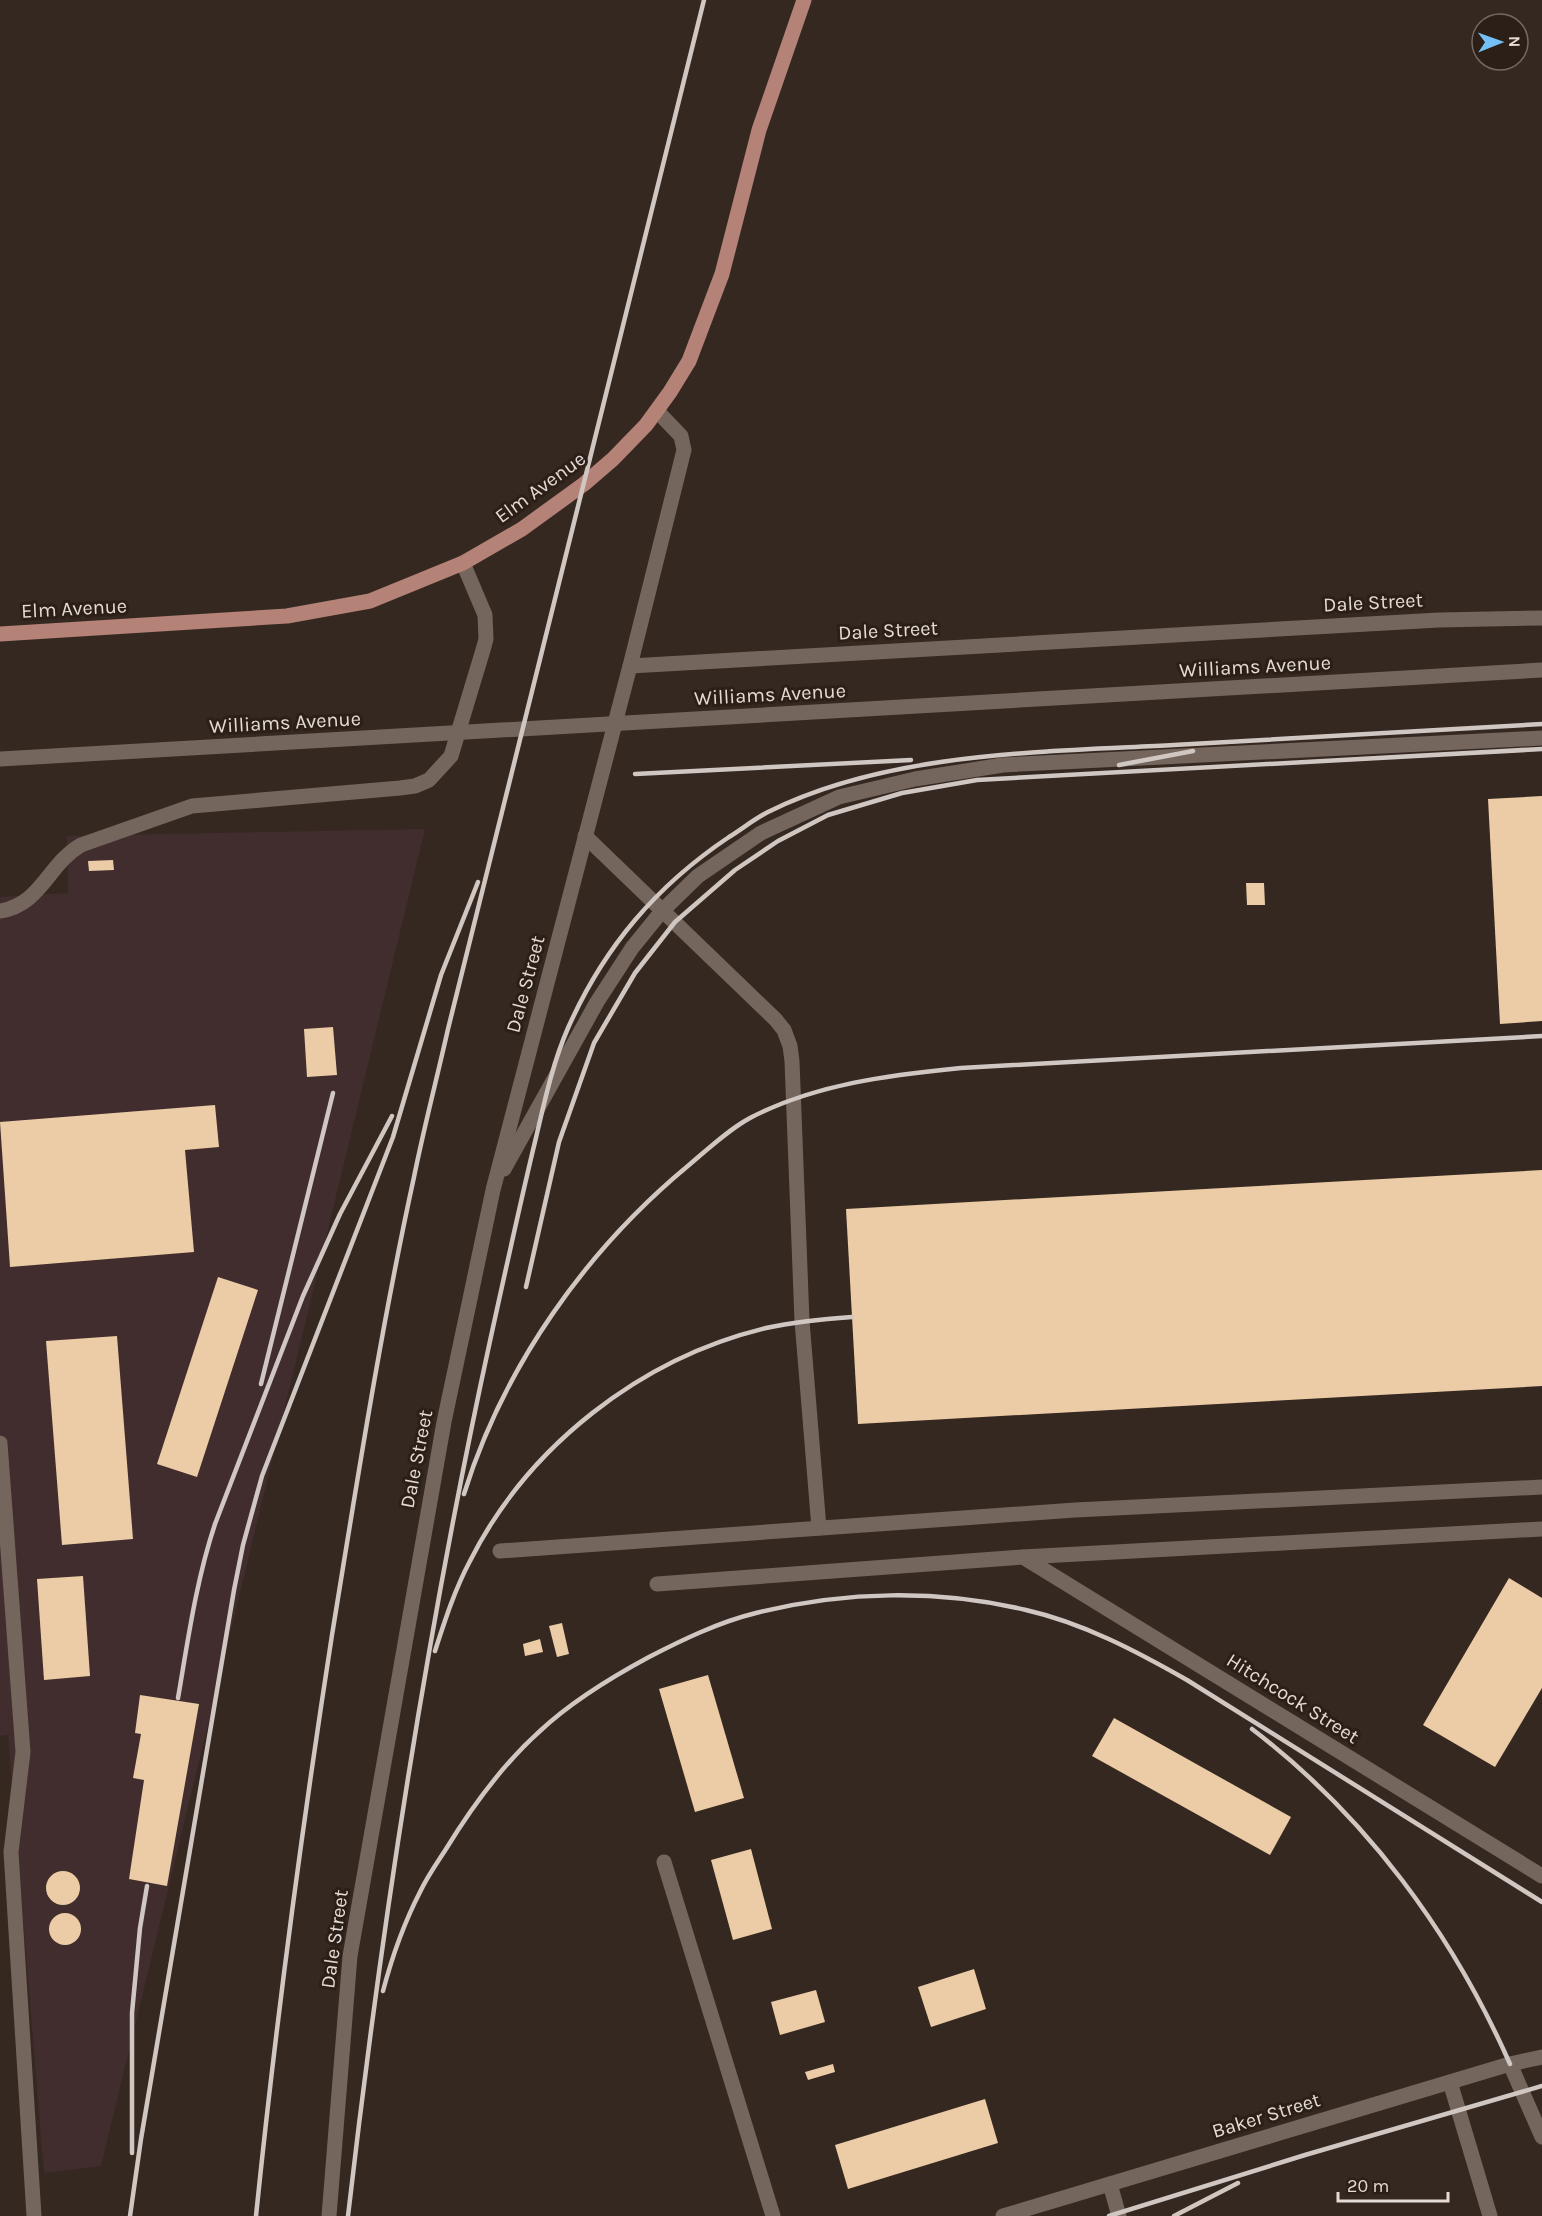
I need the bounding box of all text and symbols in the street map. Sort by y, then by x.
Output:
north arrow [1470,12,1530,72]
text: N [1505,36,1524,48]
street label: Elm Avenue [491,447,590,528]
street label: Dale Street [1323,588,1424,617]
street label: Elm Avenue [20,594,128,623]
street label: Dale Street [838,616,939,645]
street label: Williams Avenue [1179,651,1331,682]
street label: Williams Avenue [694,679,846,710]
street label: Williams Avenue [209,707,361,738]
street label: Dale Street [501,933,550,1035]
street label: Dale Street [396,1407,437,1510]
street label: Hitchcock Street [1222,1648,1364,1749]
street label: Dale Street [316,1888,353,1990]
street label: Baker Street [1209,2088,1323,2143]
scale bar [1338,2165,1448,2203]
text: 20 m [1347,2175,1389,2197]

